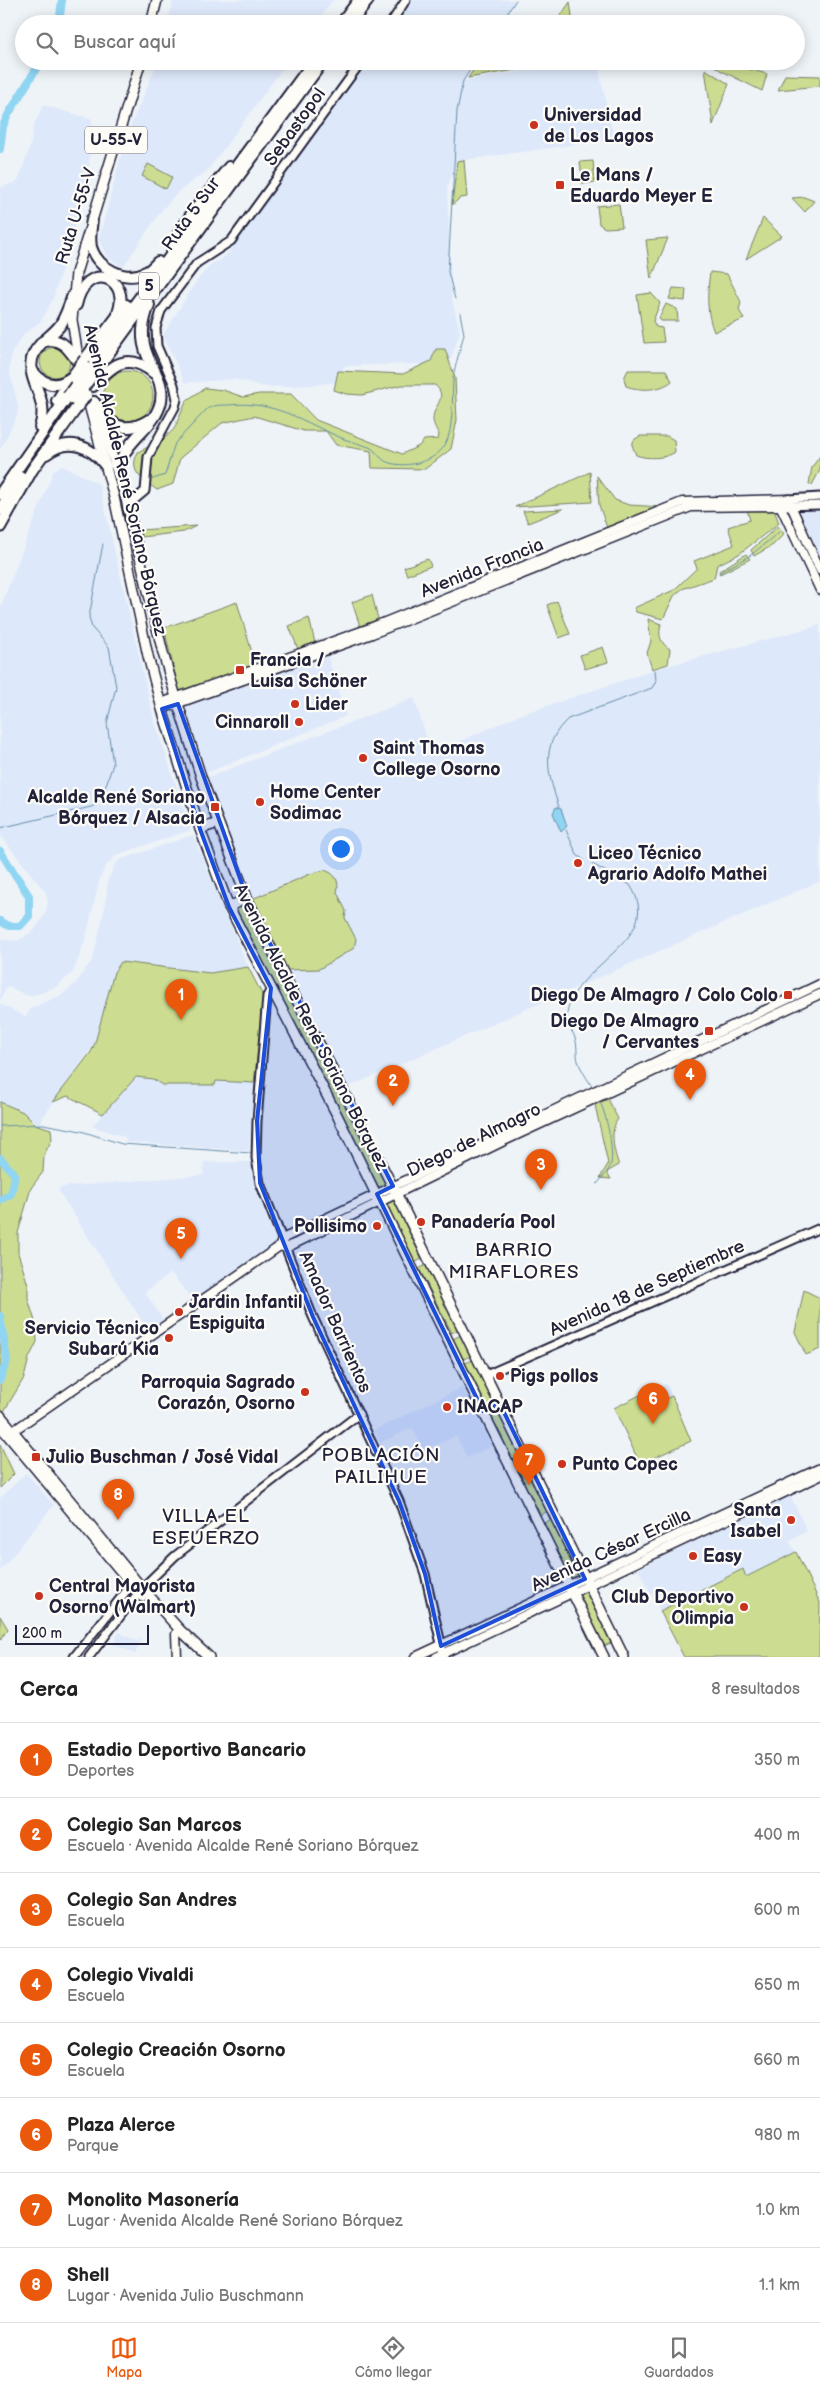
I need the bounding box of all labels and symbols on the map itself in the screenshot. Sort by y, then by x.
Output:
street label: Sebastopol [260,84,330,170]
place label: Universidad de Los Lagos [544,105,654,147]
marker: Universidad de Los Lagos [528,119,540,131]
road number: U-55-V [85,126,147,154]
street label: Ruta U-55-V [51,165,101,267]
place label: Le Mans / Eduardo Meyer E [570,165,713,207]
street label: Ruta 5 Sur [157,173,225,255]
marker: Le Mans / Eduardo Meyer E [554,179,566,191]
road number: 5 [139,272,159,300]
street label: Avenida Alcalde René Soriano Bórquez [79,322,171,638]
street label: Avenida Francia [418,534,546,602]
place label: Francia / Luisa Schöner [250,650,368,692]
marker: Francia / Luisa Schöner [234,664,246,676]
place label: Lider [305,694,349,715]
marker: Lider [289,698,301,710]
place label: Cinnaroll [215,712,289,733]
marker: Cinnaroll [293,716,305,728]
place label: Saint Thomas College Osorno [373,738,501,780]
marker: Saint Thomas College Osorno [357,752,369,764]
place label: Home Center Sodimac [270,782,381,824]
place label: Alcalde René Soriano Bórquez / Alsacia [26,787,205,829]
marker: Home Center Sodimac [254,796,266,808]
marker: Alcalde René Soriano Bórquez / Alsacia [209,801,221,813]
your location [328,836,354,862]
place label: Liceo Técnico Agrario Adolfo Mathei [587,843,767,885]
marker: Liceo Técnico Agrario Adolfo Mathei [572,857,584,869]
street label: Avenida Alcalde René Soriano Bórquez [229,880,393,1174]
pin: 1 [165,979,197,1020]
place label: Diego De Almagro / Colo Colo [530,985,778,1006]
marker: Diego De Almagro / Colo Colo [782,989,794,1001]
place label: Diego De Almagro / Cervantes [550,1011,699,1053]
marker: Diego De Almagro / Cervantes [703,1025,715,1037]
pin: 4 [674,1059,706,1100]
pin: 2 [377,1065,409,1106]
street label: Diego de Almagro [404,1099,544,1181]
pin: 3 [525,1149,557,1190]
place label: Panadería Pool [431,1212,555,1233]
place label: Pollisimo [294,1216,367,1237]
marker: Panadería Pool [415,1216,427,1228]
pin: 5 [165,1218,197,1259]
marker: Pollisimo [371,1220,383,1232]
street label: Avenida 18 de Septiembre [546,1235,748,1341]
district label: BARRIO MIRAFLORES [448,1239,580,1284]
street label: Amador Barrientos [294,1248,376,1396]
place label: Jardin Infantil Espiguita [189,1292,302,1334]
marker: Jardin Infantil Espiguita [173,1306,185,1318]
place label: Servicio Técnico Subarú Kia [25,1318,159,1360]
marker: Servicio Técnico Subarú Kia [163,1332,175,1344]
place label: Pigs pollos [510,1366,598,1387]
marker: Pigs pollos [494,1370,506,1382]
place label: Parroquia Sagrado Corazón, Osorno [141,1372,295,1414]
pin: 6 [637,1383,669,1424]
marker: Parroquia Sagrado Corazón, Osorno [299,1386,311,1398]
place label: INACAP [457,1397,523,1418]
marker: INACAP [441,1401,453,1413]
district label: POBLACIÓN PAILIHUE [322,1443,440,1489]
pin: 7 [513,1444,545,1485]
place label: Julio Buschman / José Vidal [46,1447,278,1468]
marker: Julio Buschman / José Vidal [30,1451,42,1463]
place label: Punto Copec [572,1454,678,1475]
marker: Punto Copec [556,1458,568,1470]
pin: 8 [102,1479,134,1520]
place label: Santa Isabel [730,1500,781,1542]
street label: Avenida César Ercilla [528,1504,694,1596]
district label: VILLA EL ESFUERZO [152,1505,260,1550]
marker: Santa Isabel [785,1514,797,1526]
place label: Easy [703,1546,743,1567]
marker: Easy [687,1550,699,1562]
place label: Central Mayorista Osorno (Walmart) [49,1576,196,1618]
place label: Club Deportivo Olimpia [611,1587,734,1629]
marker: Central Mayorista Osorno (Walmart) [33,1590,45,1602]
marker: Club Deportivo Olimpia [738,1601,750,1613]
scale bar [15,1622,149,1645]

